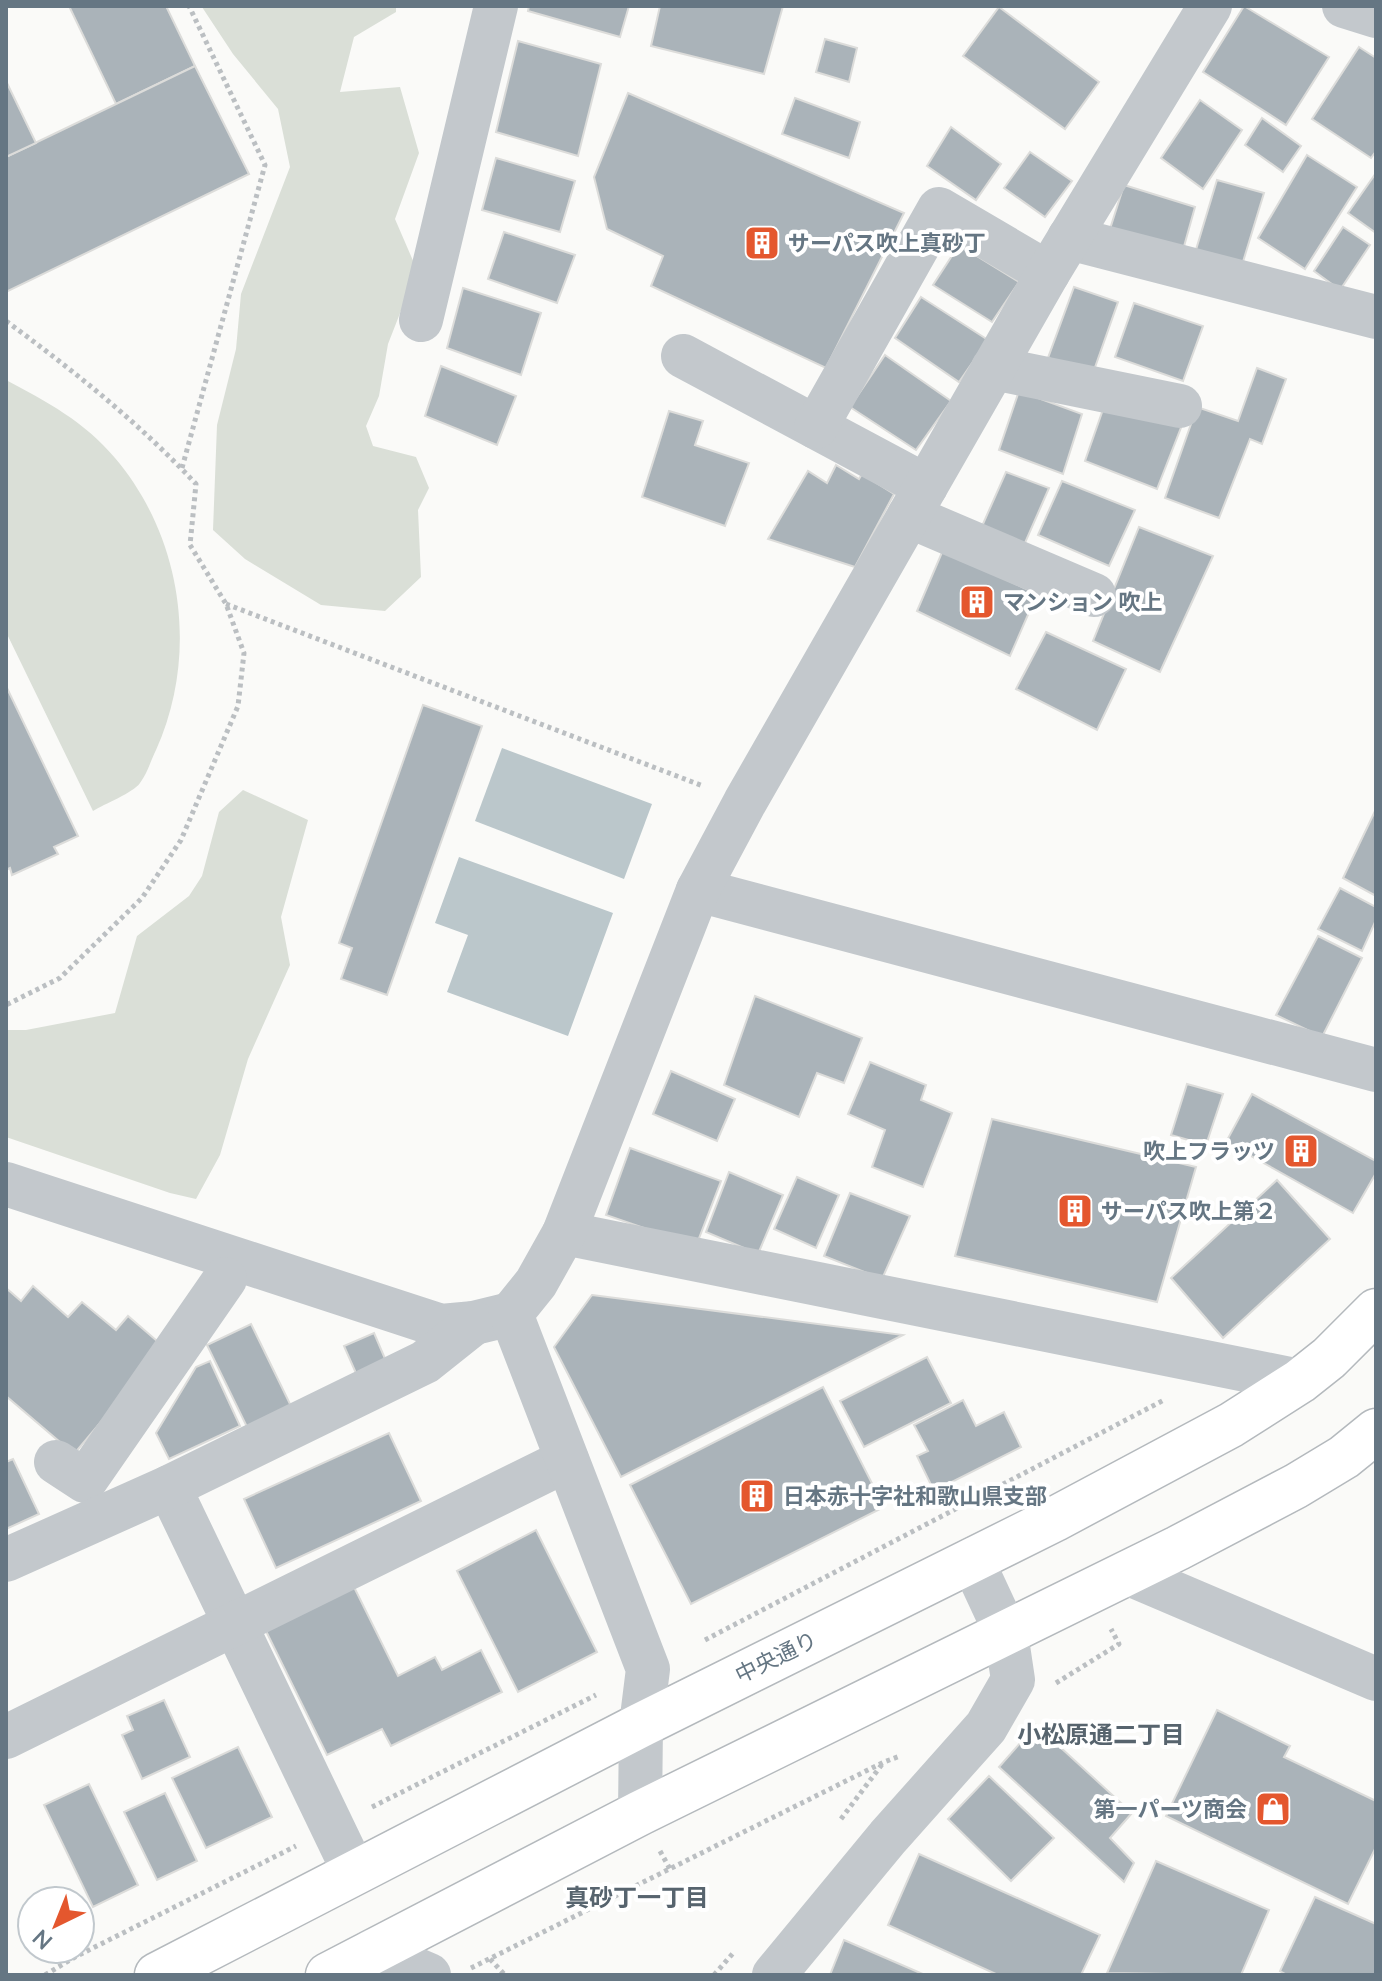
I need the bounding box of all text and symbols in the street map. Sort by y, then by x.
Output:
building icon: サーパス吹上真砂丁 [743,224,781,262]
place label: サーパス吹上真砂丁 [788,229,986,256]
building icon: マンション 吹上 [958,583,996,621]
place label: マンション 吹上 [1003,588,1162,615]
building icon: 吹上フラッツ [1282,1132,1320,1170]
place label: 吹上フラッツ [1143,1137,1275,1164]
building icon: サーパス吹上第２ [1056,1192,1094,1230]
place label: サーパス吹上第２ [1101,1197,1277,1224]
building icon: 日本赤十字社和歌山県支部 [738,1477,776,1515]
place label: 日本赤十字社和歌山県支部 [783,1482,1047,1509]
street label: 中央通り [730,1625,821,1688]
district label: 小松原通二丁目 [1017,1719,1185,1748]
shop icon: 第一パーツ商会 [1254,1790,1292,1828]
place label: 第一パーツ商会 [1093,1795,1247,1822]
district label: 真砂丁一丁目 [565,1882,709,1911]
north arrow [16,1885,96,1965]
text: N [27,1924,57,1956]

